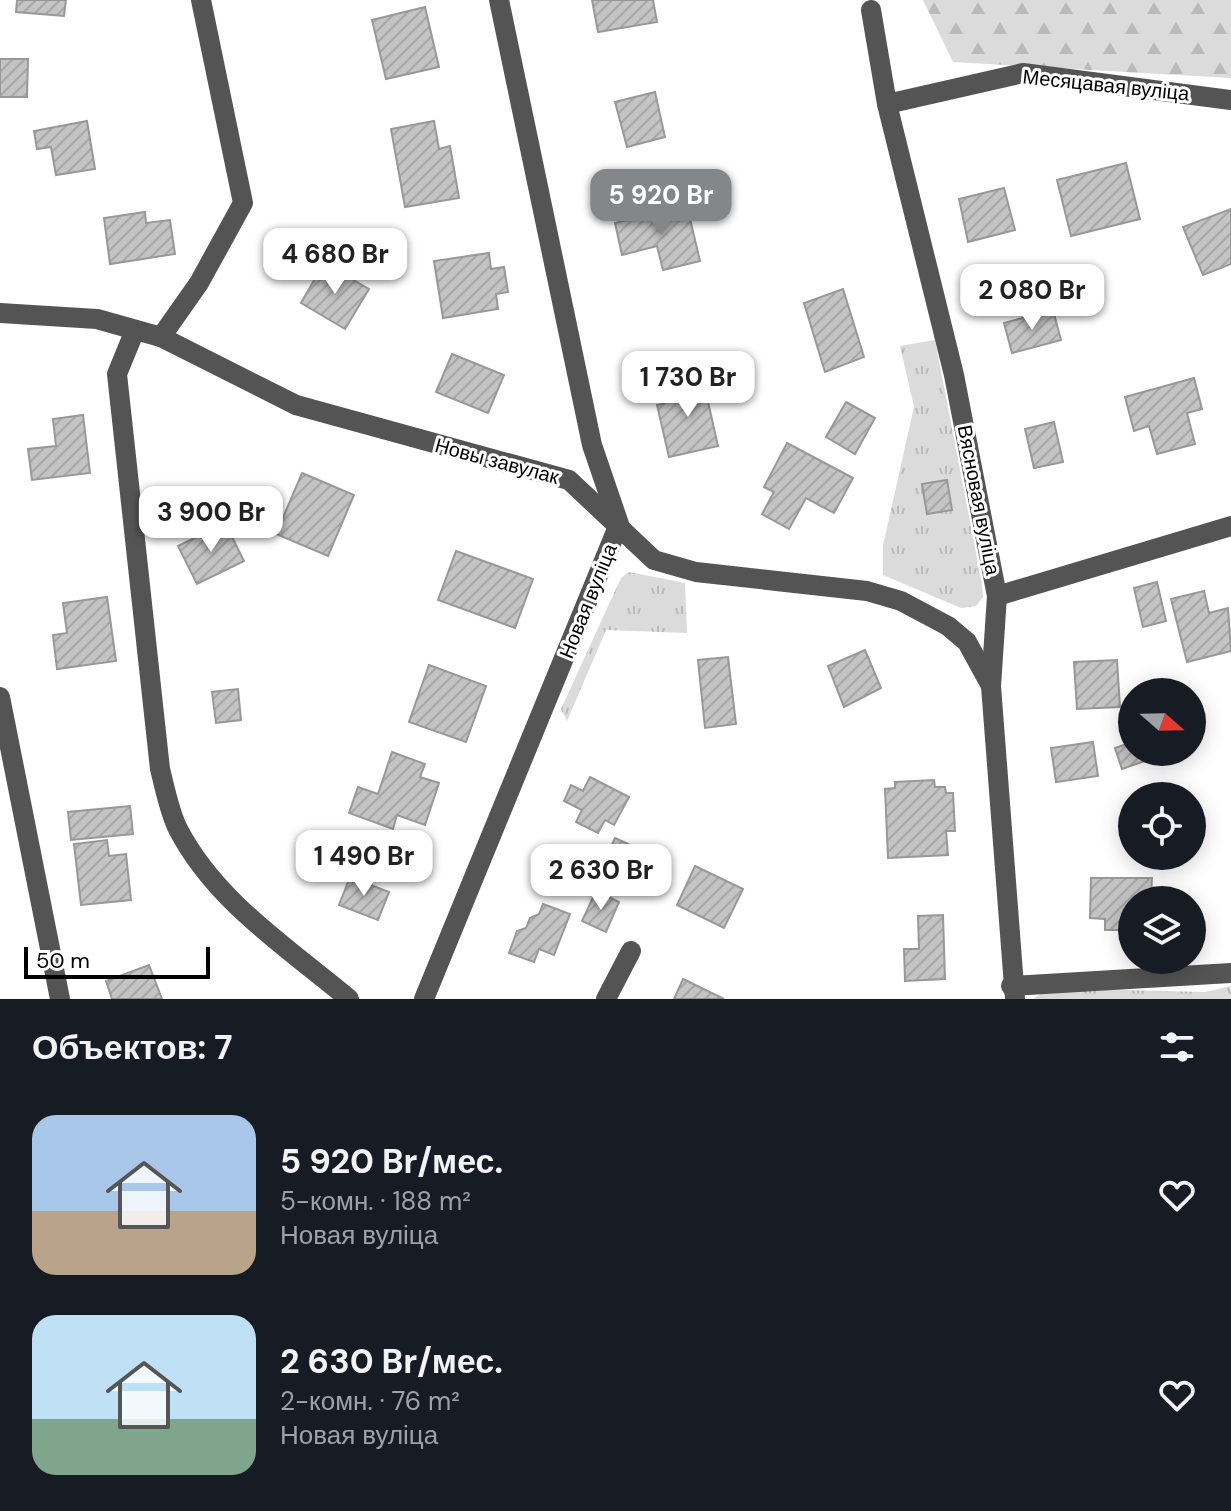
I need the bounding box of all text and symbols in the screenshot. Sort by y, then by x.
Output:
street label: Месяцавая вуліца [1021,63,1192,107]
pin: 5 920 Br [578,169,744,237]
text: 5 920 Br [608,178,714,212]
pin: 4 680 Br [252,228,418,296]
text: 4 680 Br [281,237,389,271]
pin: 2 080 Br [949,264,1115,332]
text: 2 080 Br [978,273,1086,307]
pin: 1 730 Br [605,351,771,419]
text: 1 730 Br [640,360,736,394]
street label: Вясновая вуліца [952,423,1006,578]
street label: Новы завулак [432,432,562,490]
pin: 3 900 Br [128,486,294,554]
text: 3 900 Br [157,495,265,529]
street label: Новая вуліца [553,539,623,662]
north arrow [1118,678,1206,766]
map controls [1118,678,1206,974]
button: locate [1118,782,1206,870]
pin: 1 490 Br [281,830,447,898]
text: 1 490 Br [314,839,414,873]
pin: 2 630 Br [518,844,684,912]
text: 2 630 Br [549,853,653,887]
button: layers [1118,886,1206,974]
scale bar [24,943,210,979]
text: 50 m [36,946,90,975]
text: Объектов: 7 [32,1025,232,1070]
icon: filters [1155,1025,1199,1069]
text: 5 920 Br/мес. [280,1139,503,1184]
icon: home [96,1147,192,1243]
icon: heart [1155,1173,1199,1217]
text: 5-комн. · 188 m² [280,1184,471,1218]
text: Новая вуліца [280,1218,438,1252]
text: 2 630 Br/мес. [280,1339,503,1384]
icon: home [96,1347,192,1443]
icon: heart [1155,1373,1199,1417]
text: 2-комн. · 76 m² [280,1384,460,1418]
text: Новая вуліца [280,1418,438,1452]

